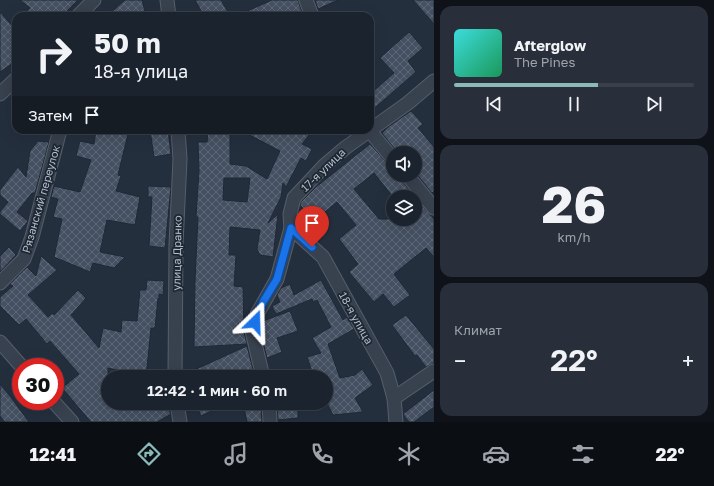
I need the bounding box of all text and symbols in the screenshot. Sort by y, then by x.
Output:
text: 50 m [94,26,161,59]
icon: right [28,28,80,80]
text: Afterglow [514,36,586,54]
text: The Pines [514,54,575,70]
text: 18-я улица [94,60,188,82]
icon: previous [483,93,505,115]
icon: pause [563,93,585,115]
icon: next [643,93,665,115]
icon: arrive [81,104,103,126]
text: Затем [28,106,73,124]
street label: Рязанский переулок [19,143,62,254]
street label: 17-я улица [298,145,348,194]
map controls [386,146,422,226]
button: sound [386,146,422,182]
text: 26 [542,172,606,234]
button: layers [386,190,422,226]
pin [295,206,329,247]
icon: arrive [301,212,323,234]
street label: улица Дранко [169,215,184,291]
text: km/h [557,229,591,245]
street label: 18-я улица [337,289,376,346]
position arrow [234,301,276,343]
text: Климат [454,322,502,338]
text: 22° [550,342,598,378]
text: − [454,347,466,374]
text: + [682,347,694,374]
speed limit sign: 30 [12,358,64,410]
text: 12:42 · 1 мин · 60 m [147,381,287,399]
icon: directions [135,440,163,468]
icon: music [222,440,250,468]
icon: phone [308,440,336,468]
icon: climate [395,440,423,468]
icon: car [482,440,510,468]
icon: filters [569,440,597,468]
text: 12:41 [29,443,76,465]
text: 22° [656,443,684,465]

